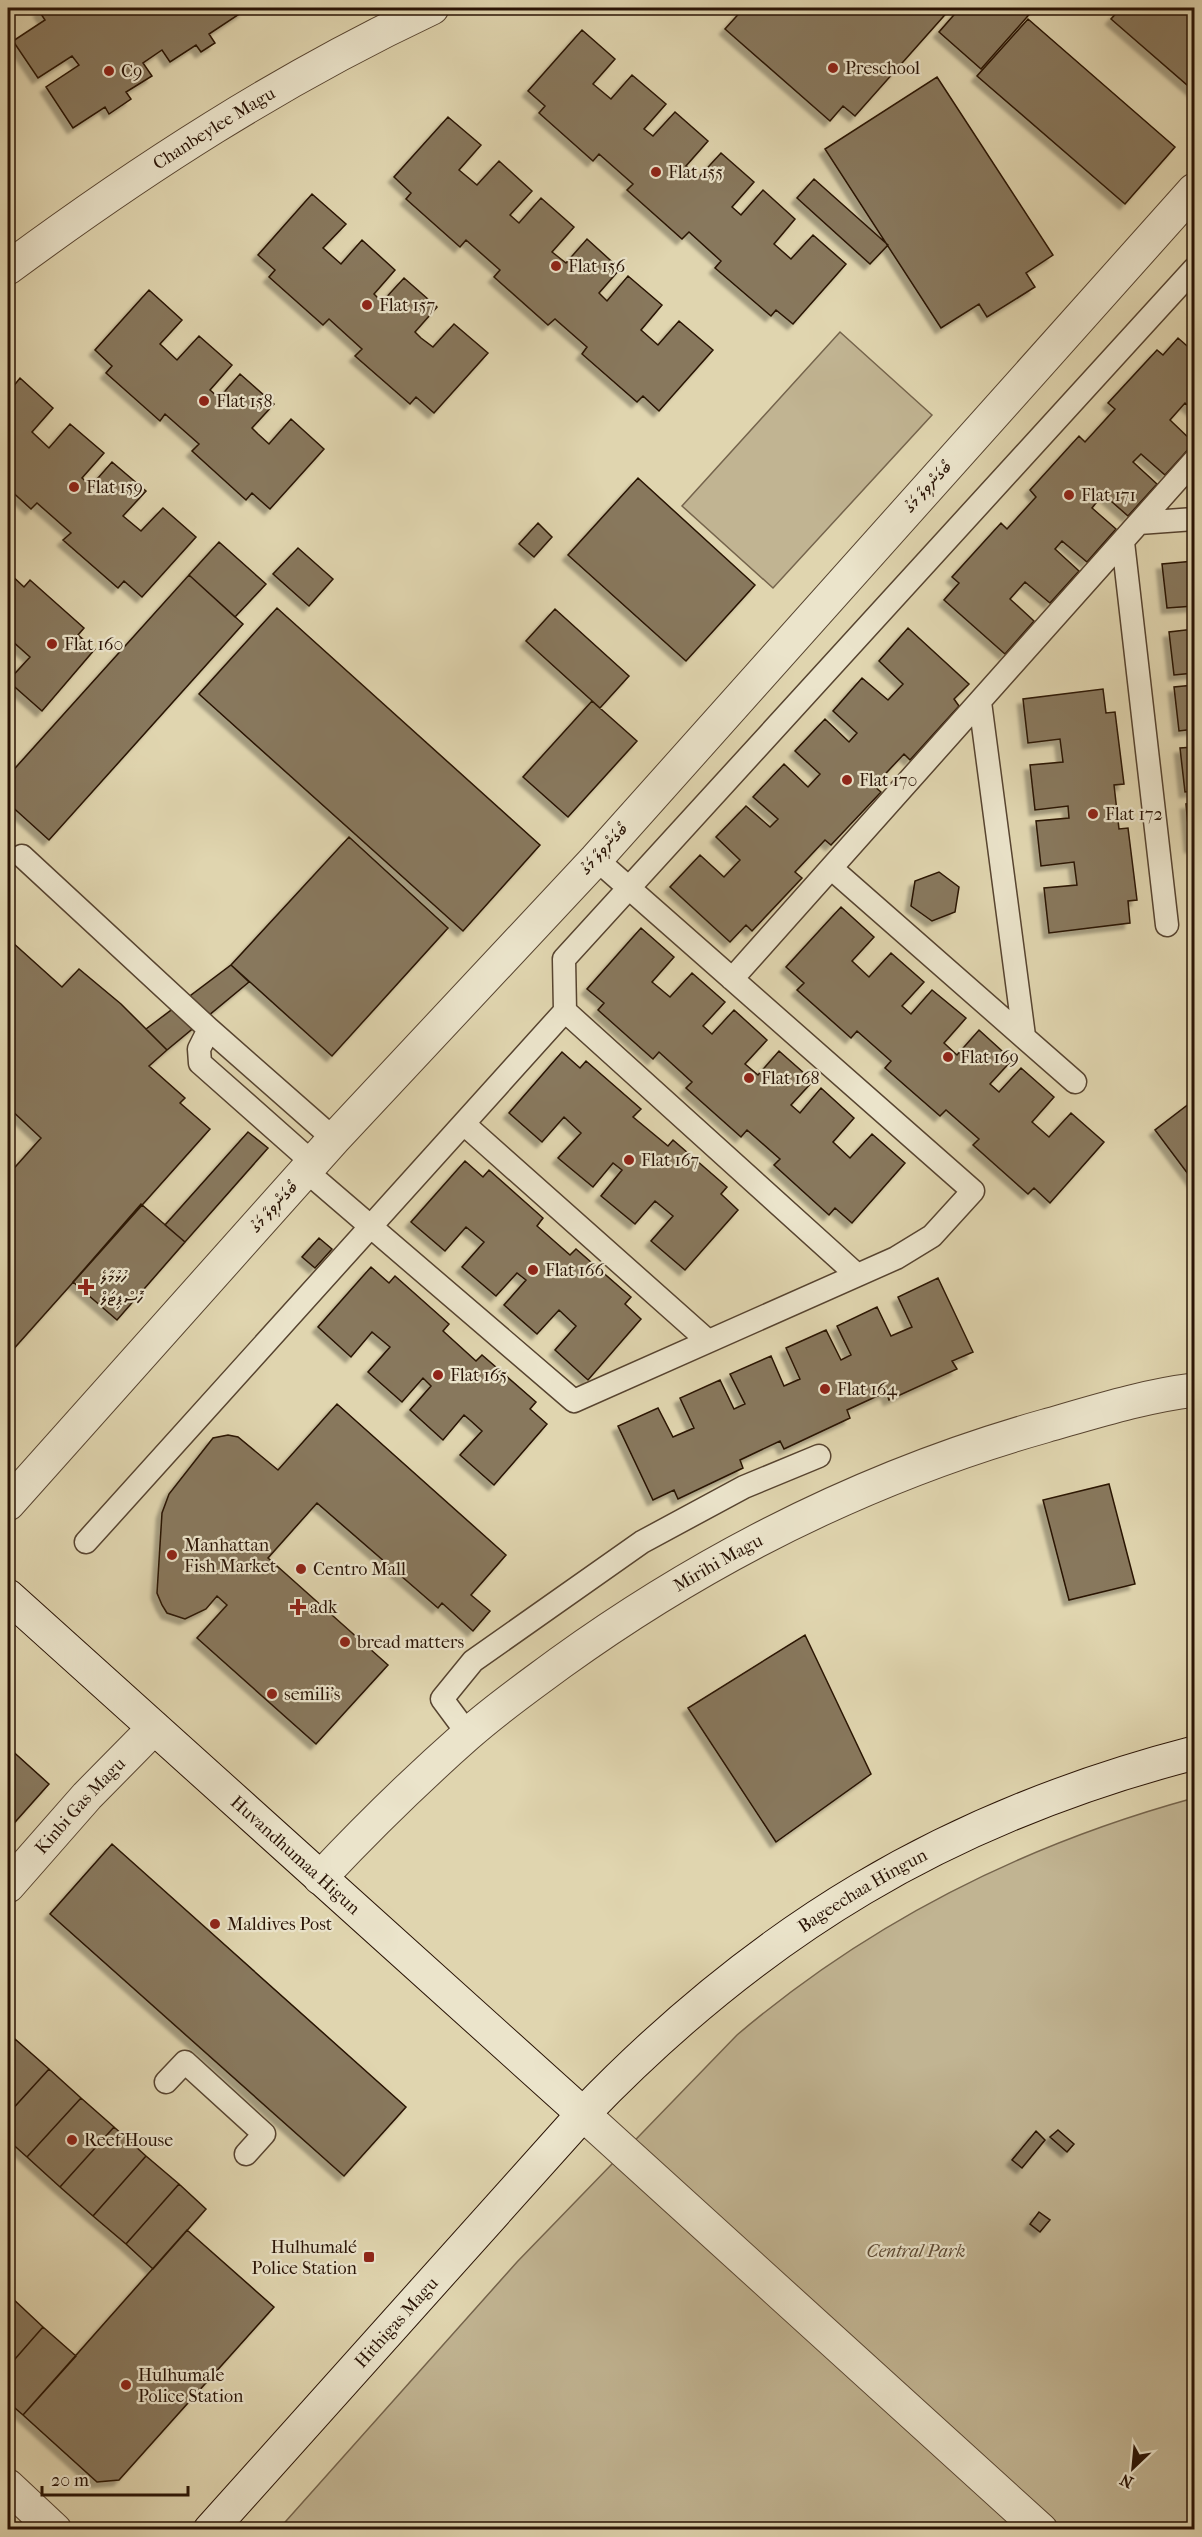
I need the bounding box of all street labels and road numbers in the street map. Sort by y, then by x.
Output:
street label: Chanbeylee Magu [149,82,279,174]
street label: ބޯގަންވިލާ މަގު [899,457,958,519]
street label: ބޯގަންވިލާ މަގު [575,819,634,881]
street label: ބޯގަންވިލާ މަގު [245,1177,304,1239]
street label: Mirihi Magu [670,1530,766,1596]
street label: Kinbi Gas Magu [31,1753,130,1858]
street label: Huvandhumaa Higun [226,1791,365,1919]
street label: Bageechaa Hingun [794,1844,931,1937]
street label: Hithigas Magu [350,2273,442,2372]

